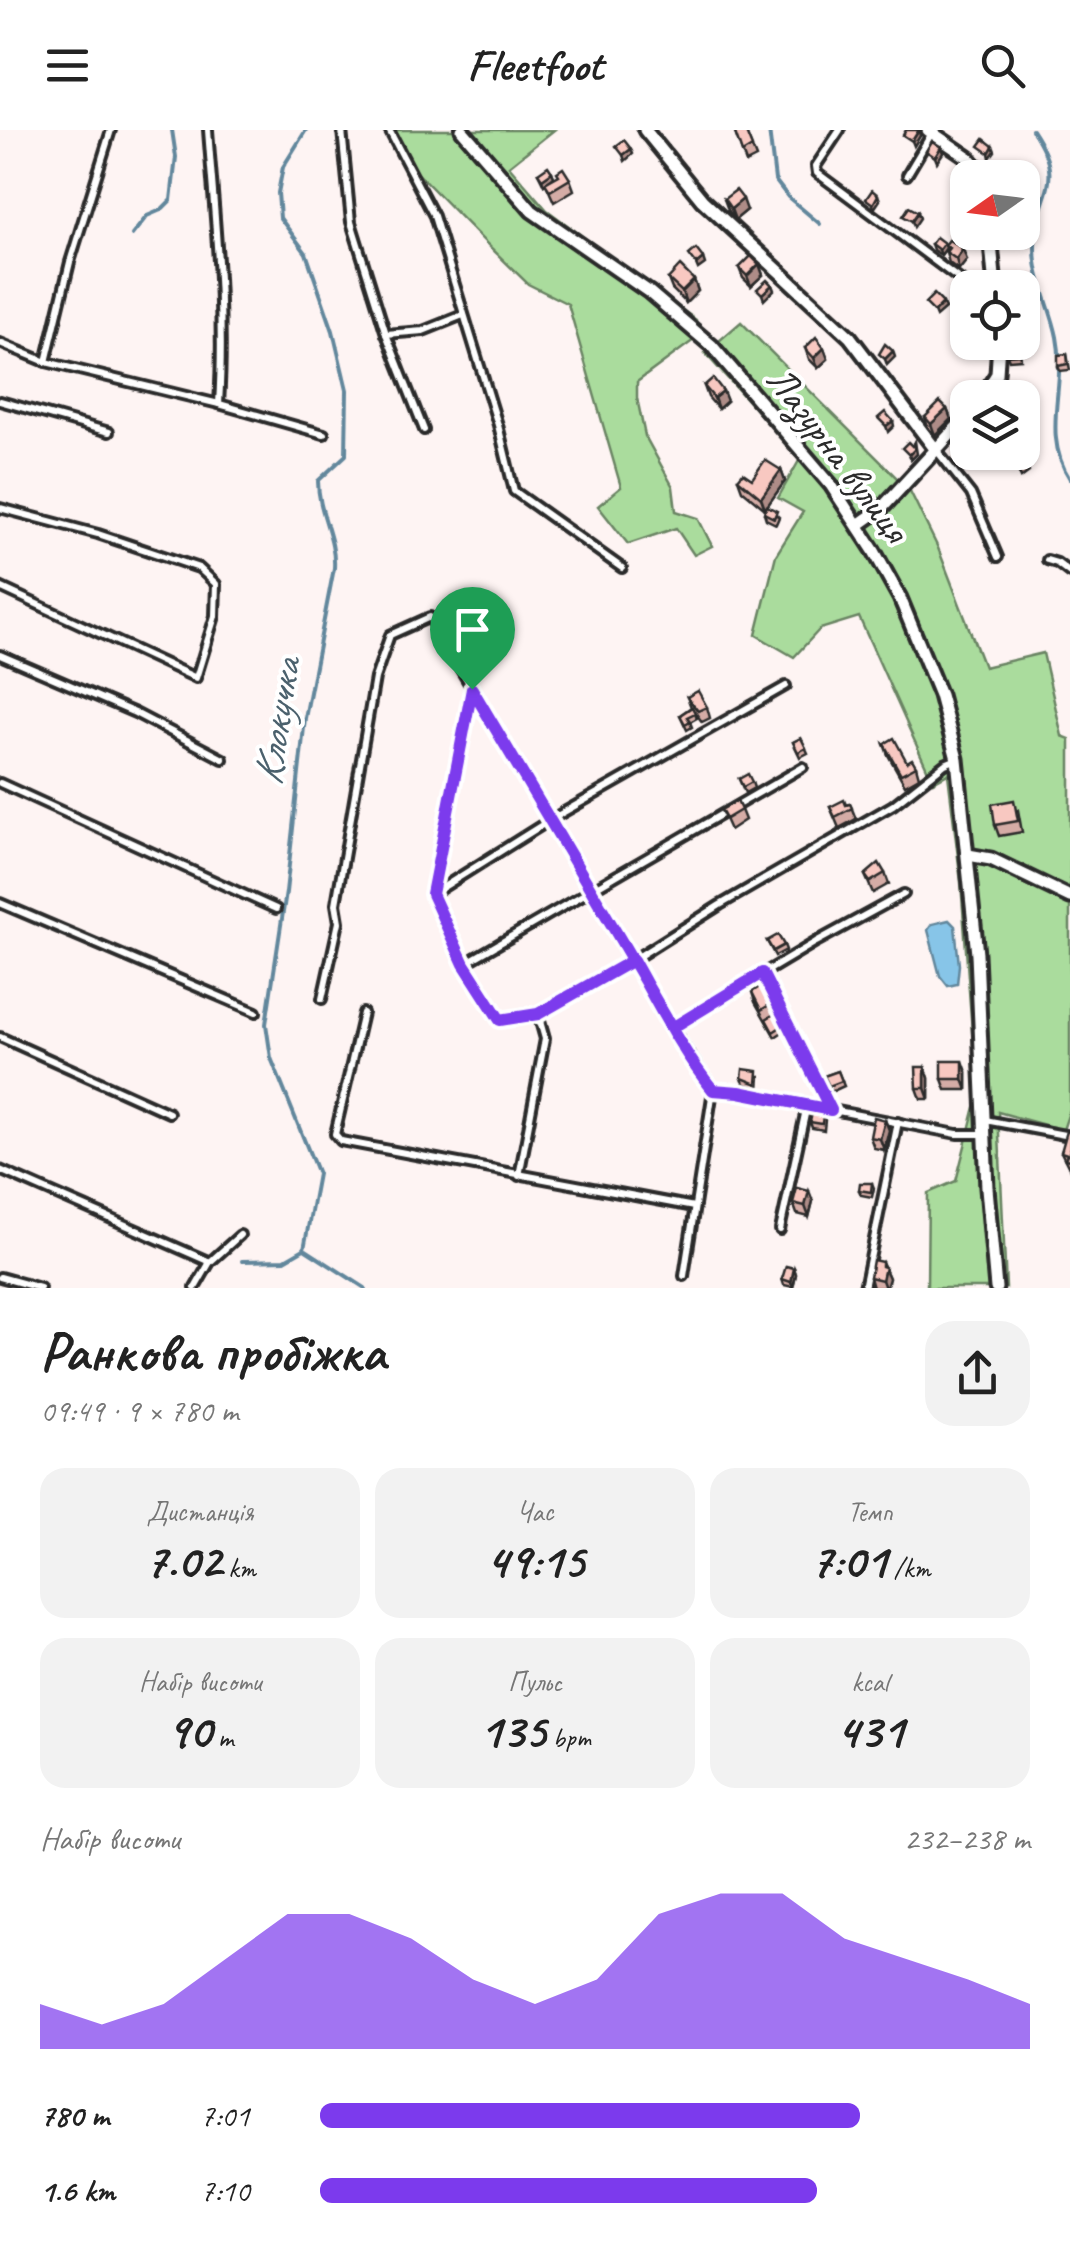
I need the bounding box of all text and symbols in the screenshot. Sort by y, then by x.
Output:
text: Fleetfoot [467,37,603,94]
icon: menu [40,38,95,93]
icon: search [975,38,1030,93]
north arrow [950,160,1040,250]
map controls [950,160,1040,470]
button: locate [950,270,1040,360]
street label: Лазурна вулиця [756,356,922,555]
button: layers [950,380,1040,470]
pin [430,587,515,690]
icon: arrive [445,602,500,657]
water label: Клокучка [241,651,314,788]
text: Ранкова пробіжка [40,1317,385,1387]
button: share [925,1321,1030,1426]
text: 09:49 · 9 × 780 m [40,1390,238,1431]
text: Дистанція [147,1494,253,1529]
text: Час [517,1494,553,1529]
text: Темп [847,1494,893,1529]
text: 7.02 [144,1529,222,1592]
text: 49:15 [486,1529,584,1592]
text: 7:01 [810,1529,887,1592]
text: km [222,1550,256,1585]
text: /km [887,1550,930,1585]
text: Набір висоти [139,1664,261,1699]
text: Пульс [508,1664,562,1699]
text: kcal [851,1664,889,1699]
text: 90 [167,1699,211,1762]
text: 135 [479,1699,546,1762]
text: 431 [836,1699,904,1762]
text: m [211,1720,233,1755]
text: bpm [546,1720,591,1755]
text: Набір висоти [40,1818,180,1859]
text: 232–238 m [904,1818,1030,1859]
text: 780 m [40,2095,109,2136]
text: 7:01 [200,2095,250,2136]
text: 1.6 km [40,2170,115,2211]
text: 7:10 [200,2170,250,2211]

